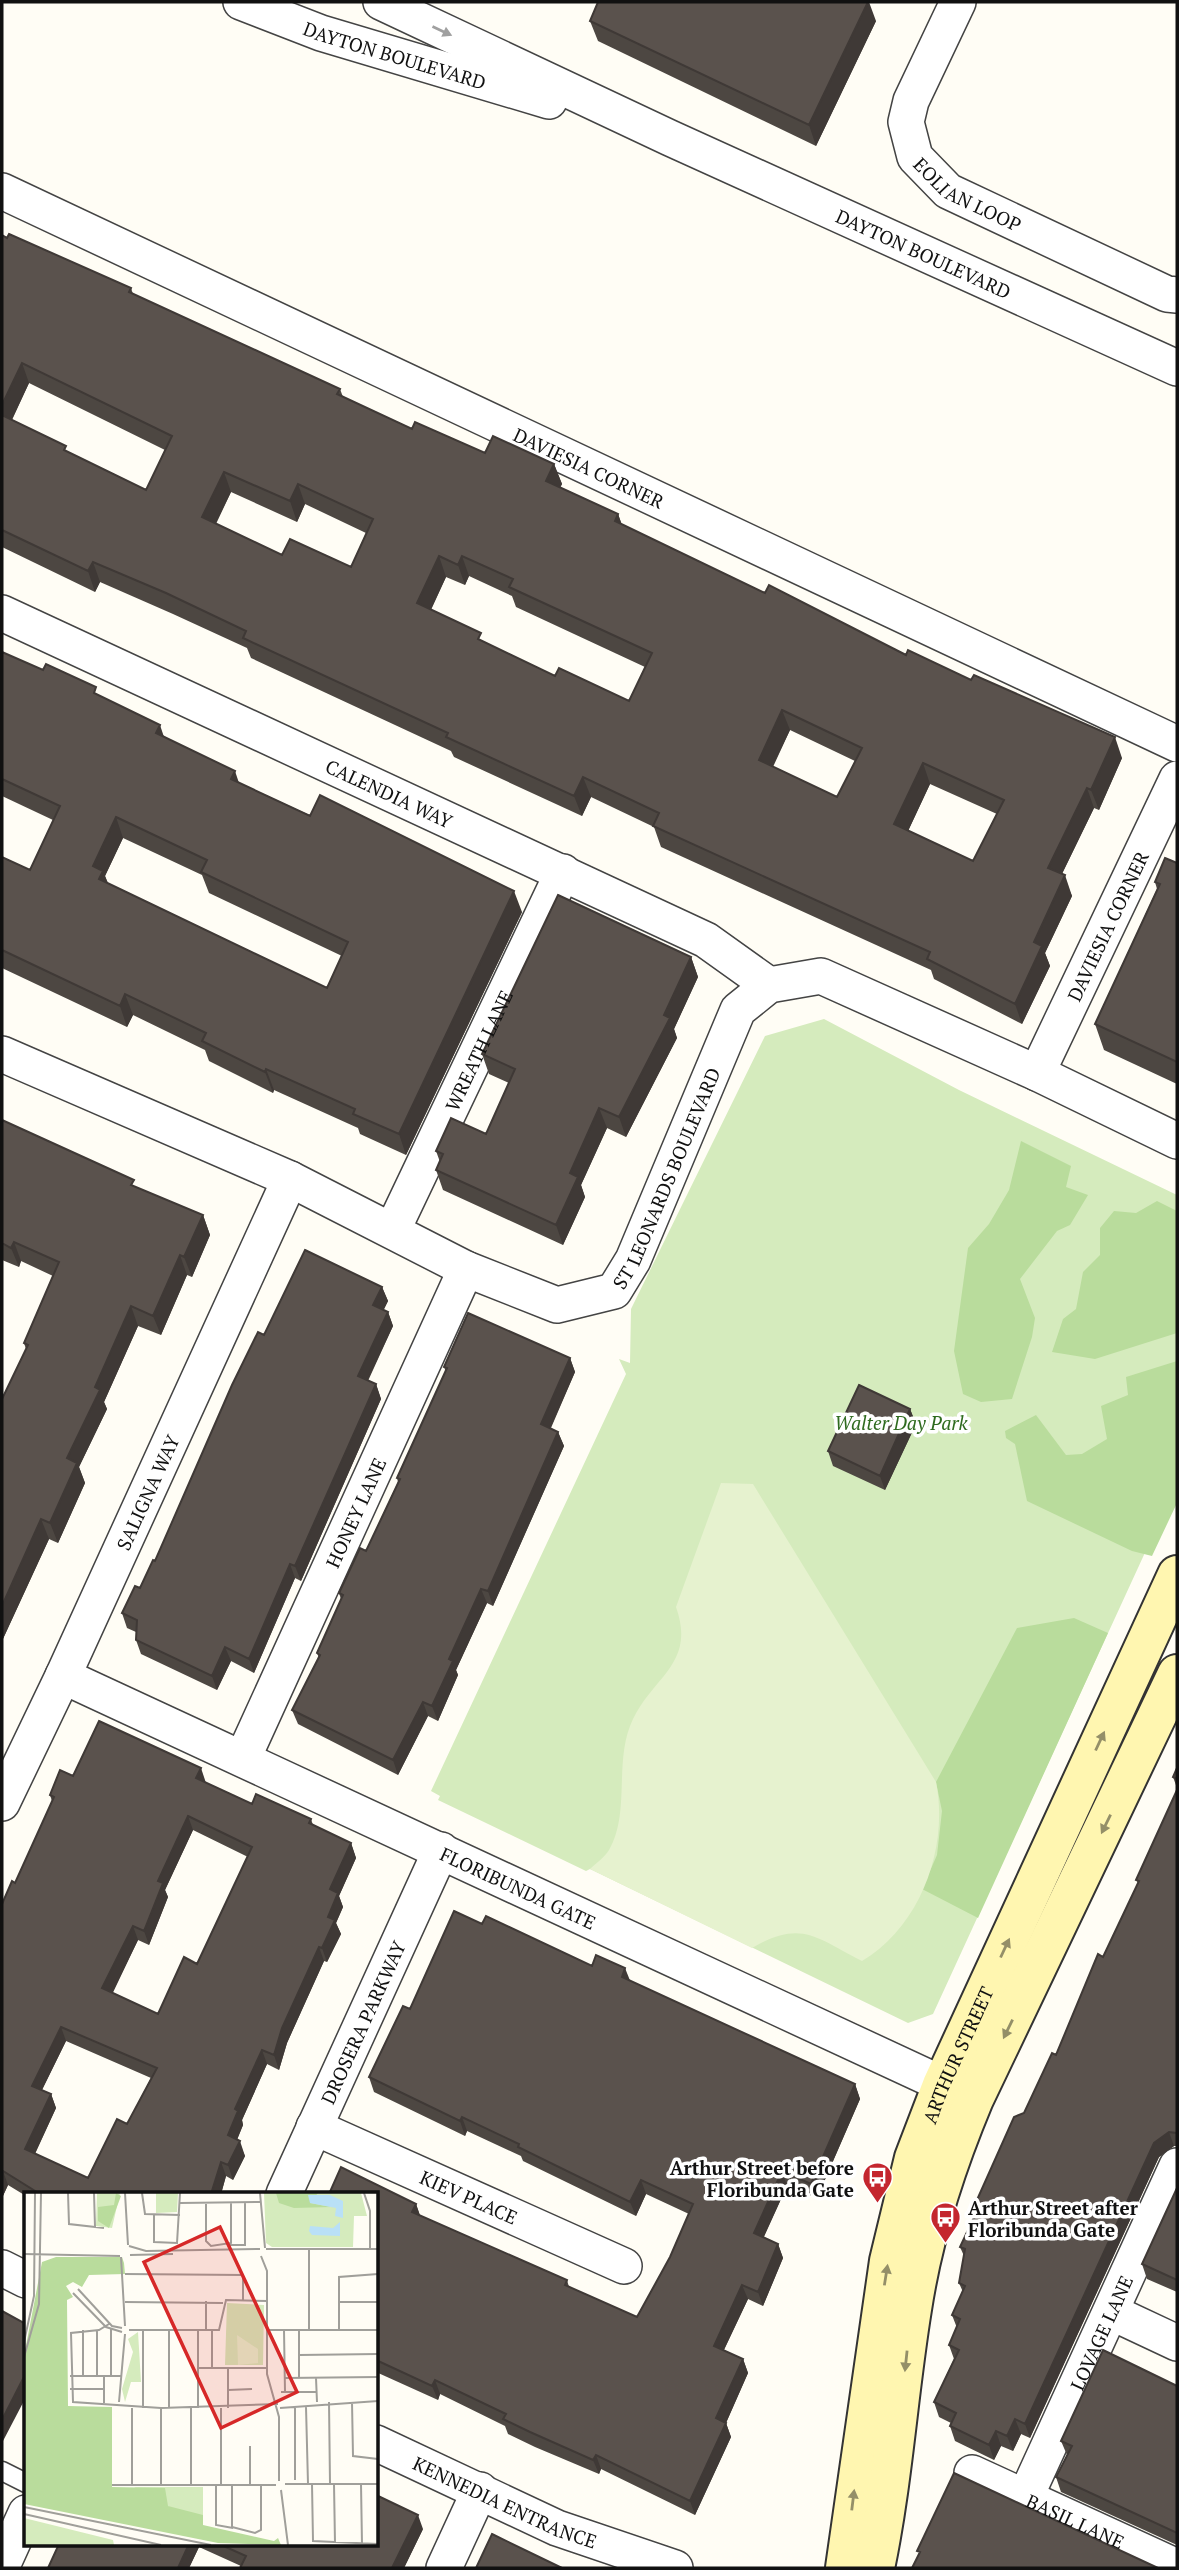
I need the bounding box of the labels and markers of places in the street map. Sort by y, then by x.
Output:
place label: Arthur Street before Floribunda Gate [670,2155,854,2202]
bus stop icon: Arthur Street before Floribunda Gate [860,2161,894,2205]
place label: Arthur Street after Floribunda Gate [968,2195,1139,2242]
bus stop icon: Arthur Street after Floribunda Gate [928,2201,962,2245]

